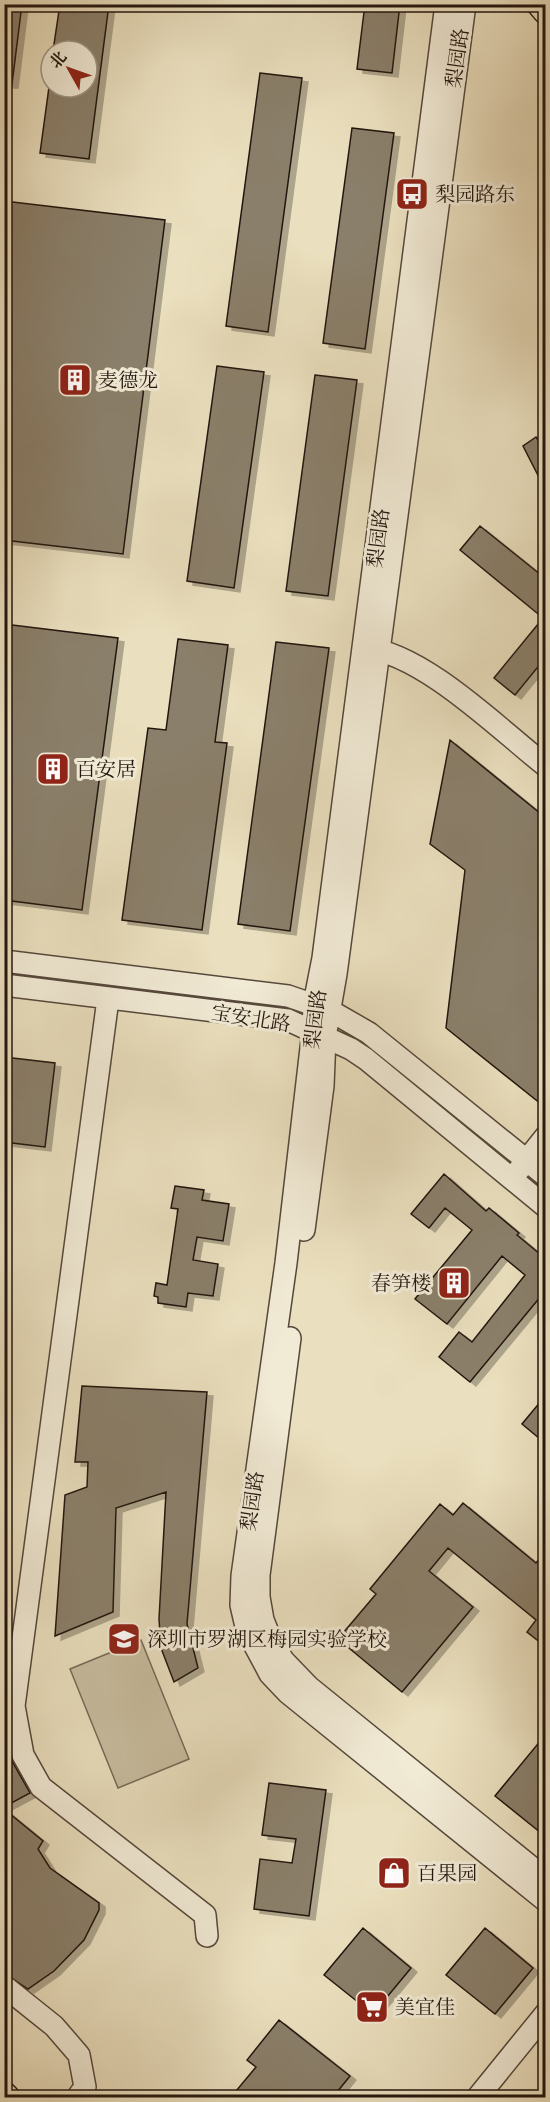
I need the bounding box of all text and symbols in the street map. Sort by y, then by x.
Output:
street label: 梨园路 [440,26,474,90]
north arrow [39,39,99,99]
text: 北 [45,47,71,73]
bus stop icon: 梨园路东 [394,176,430,212]
place label: 梨园路东 [435,181,515,207]
building icon: 麦德龙 [57,362,93,398]
place label: 麦德龙 [98,367,158,393]
street label: 梨园路 [361,507,395,569]
building icon: 百安居 [35,751,71,787]
place label: 百安居 [76,756,136,782]
street label: 梨园路 [298,988,332,1050]
street label: 宝安北路 [209,999,293,1037]
building icon: 春笋楼 [436,1265,472,1301]
place label: 春笋楼 [371,1270,431,1296]
street label: 梨园路 [235,1469,269,1533]
school or university icon: 深圳市罗湖区梅园实验学校 [106,1621,142,1657]
place label: 深圳市罗湖区梅园实验学校 [147,1626,387,1652]
shop icon: 百果园 [376,1855,412,1891]
place label: 百果园 [417,1860,477,1886]
supermarket icon: 美宜佳 [354,1989,390,2025]
place label: 美宜佳 [395,1994,455,2020]

